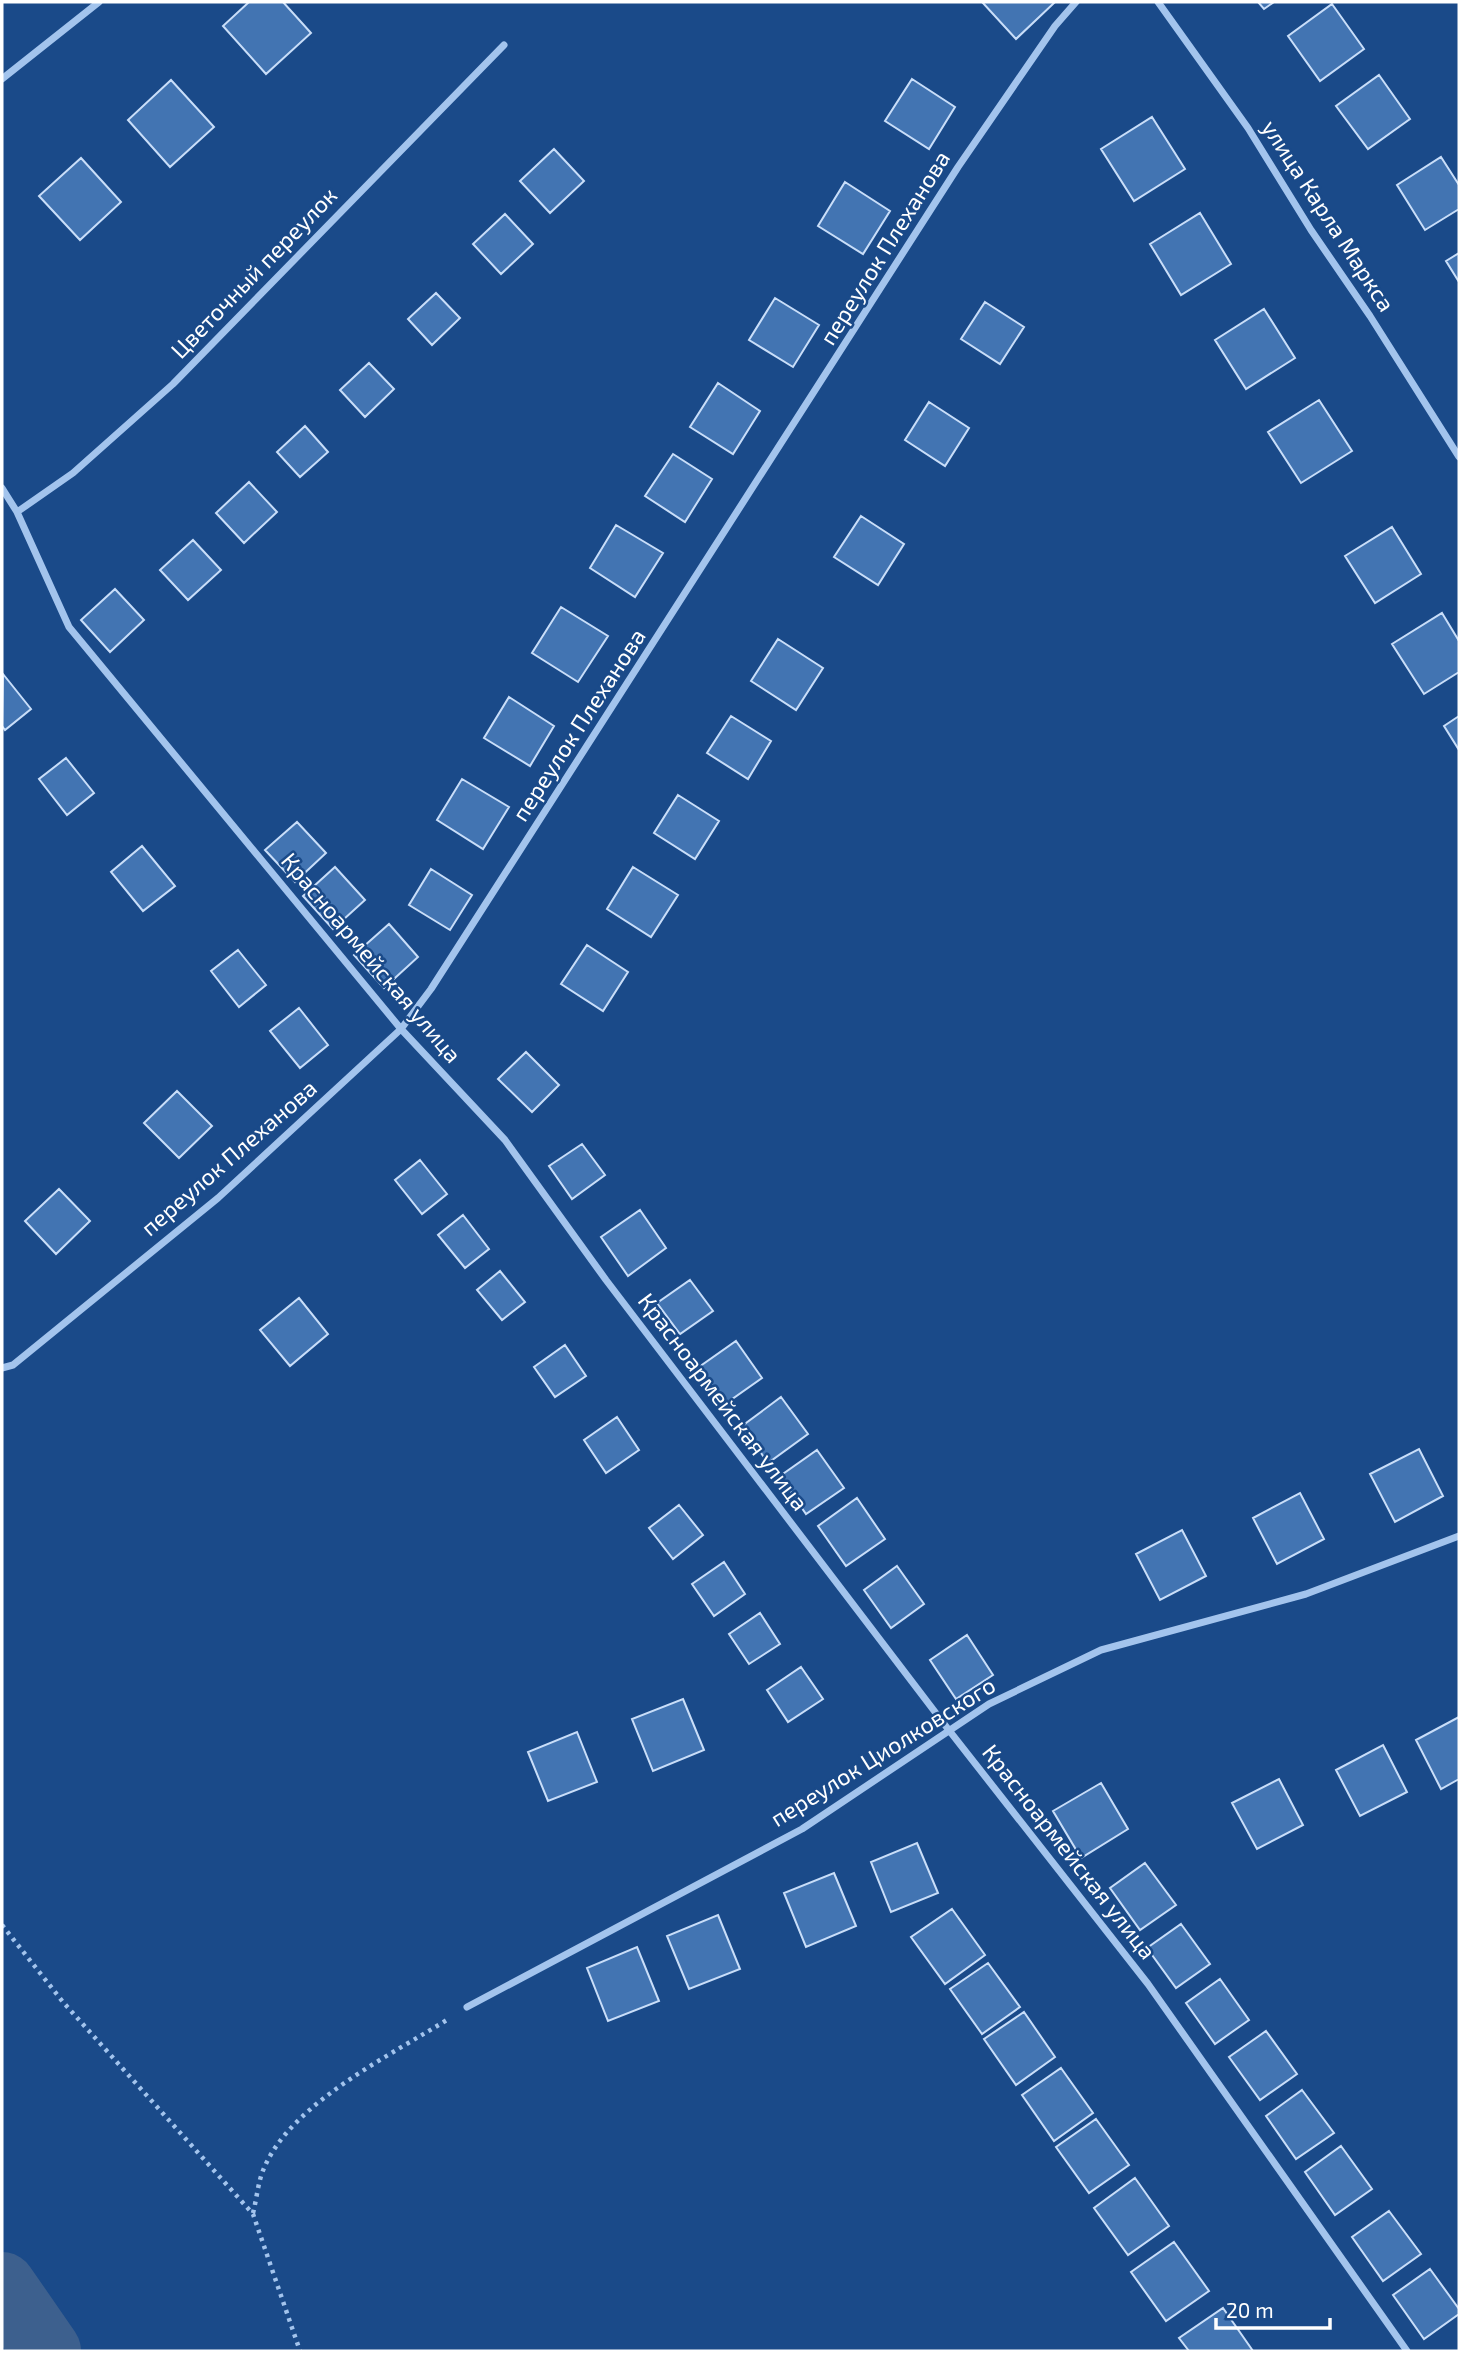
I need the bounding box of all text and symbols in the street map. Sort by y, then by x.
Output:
street label: улица Карла Маркса [1256,115,1401,317]
street label: переулок Плеханова [813,145,956,350]
street label: Цветочный переулок [164,181,343,364]
street label: переулок Плеханова [506,623,652,826]
street label: Красноармейская улица [275,847,468,1069]
street label: переулок Плеханова [135,1073,323,1242]
street label: Красноармейская улица [632,1287,815,1516]
street label: переулок Циолковского [765,1670,1001,1833]
street label: Красноармейская улица [976,1738,1162,1965]
scale bar [1216,2286,1330,2330]
text: 20 m [1226,2297,1274,2322]

